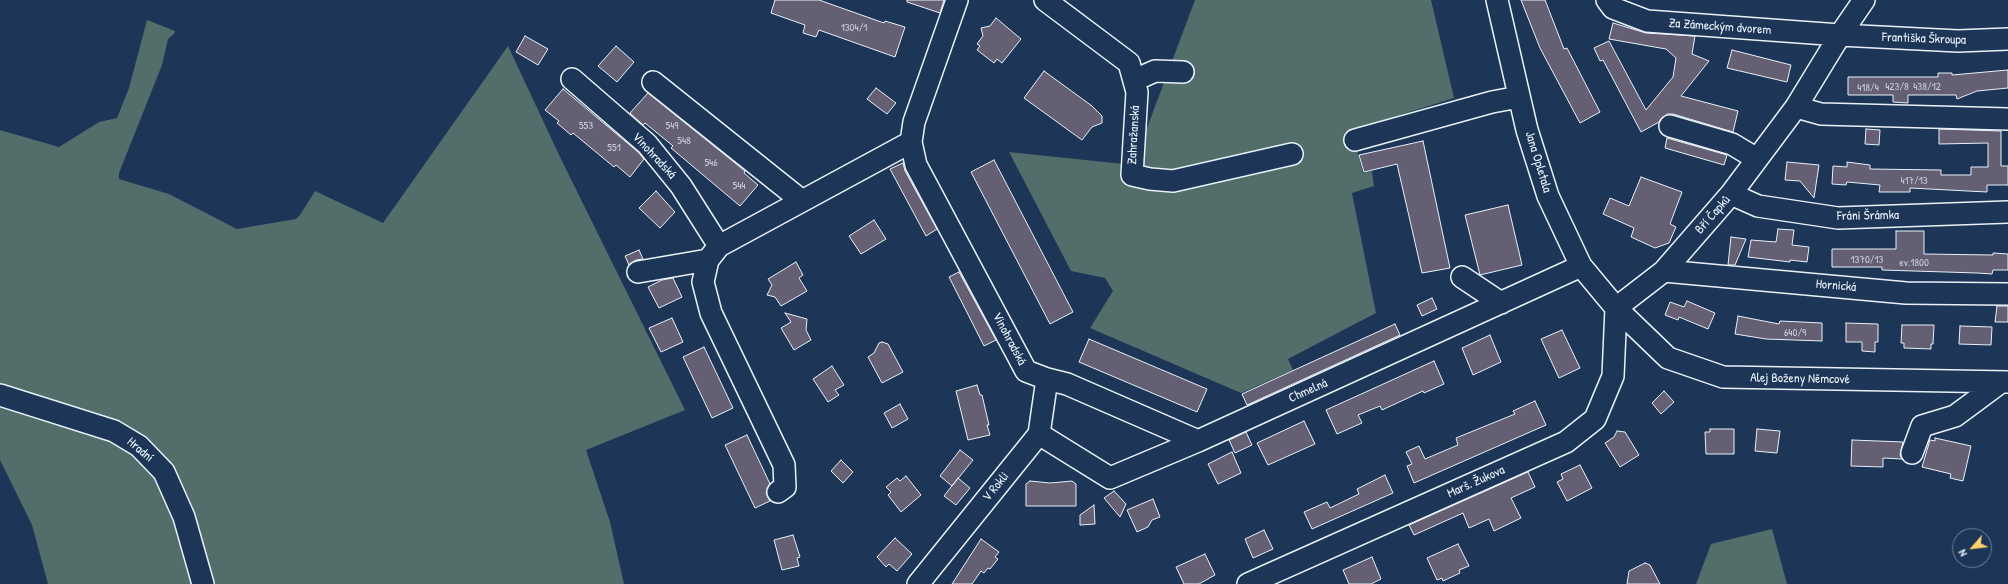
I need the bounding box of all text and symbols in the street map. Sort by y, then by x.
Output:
street label: Za Zámeckým dvorem [1668,16,1772,38]
house number: 1304/1 [841,21,867,35]
street label: Františka Škroupa [1882,30,1966,48]
house number: 423/8 [1885,80,1909,94]
house number: 438/12 [1913,80,1941,94]
house number: 418/4 [1857,81,1879,95]
street label: Zahražanská [1125,105,1143,165]
house number: 553 [579,119,593,133]
house number: 549 [666,119,678,133]
street label: Jana Opletala [1521,129,1555,195]
street label: Vinohradská [629,130,679,182]
house number: 548 [677,134,691,148]
house number: 551 [607,141,621,155]
house number: 546 [704,156,718,170]
house number: 417/13 [1900,174,1928,188]
house number: 544 [733,179,745,193]
street label: Bří Čapků [1692,193,1734,237]
street label: Fráni Šrámka [1837,208,1899,224]
house number: 1370/13 [1851,253,1883,267]
house number: ev.1800 [1899,256,1929,270]
street label: Hornická [1815,276,1857,296]
street label: Vinohradská [989,310,1029,368]
house number: 640/9 [1784,326,1806,340]
street label: Alej Boženy Němcové [1750,370,1850,388]
street label: Chmelná [1286,376,1330,406]
street label: Hradní [123,434,157,466]
street label: Marš. Žukova [1445,462,1507,502]
street label: V Rokli [979,469,1013,505]
north arrow [1952,528,1992,568]
text: N [1955,547,1970,559]

